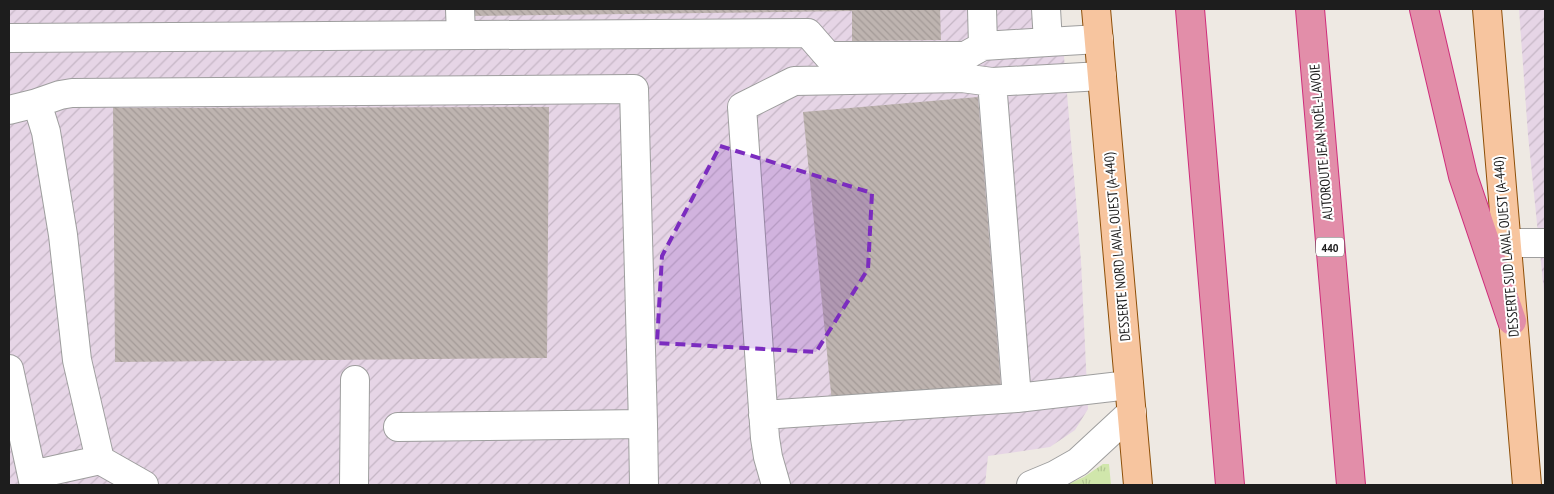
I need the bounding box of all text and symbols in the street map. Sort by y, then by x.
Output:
street label: AUTOROUTE JEAN-NOËL-LAVOIE [1305,63,1337,221]
street label: DESSERTE NORD LAVAL OUEST (A-440) [1100,151,1134,342]
street label: DESSERTE SUD LAVAL OUEST (A-440) [1489,156,1523,338]
road number: 440 [1316,238,1344,256]

